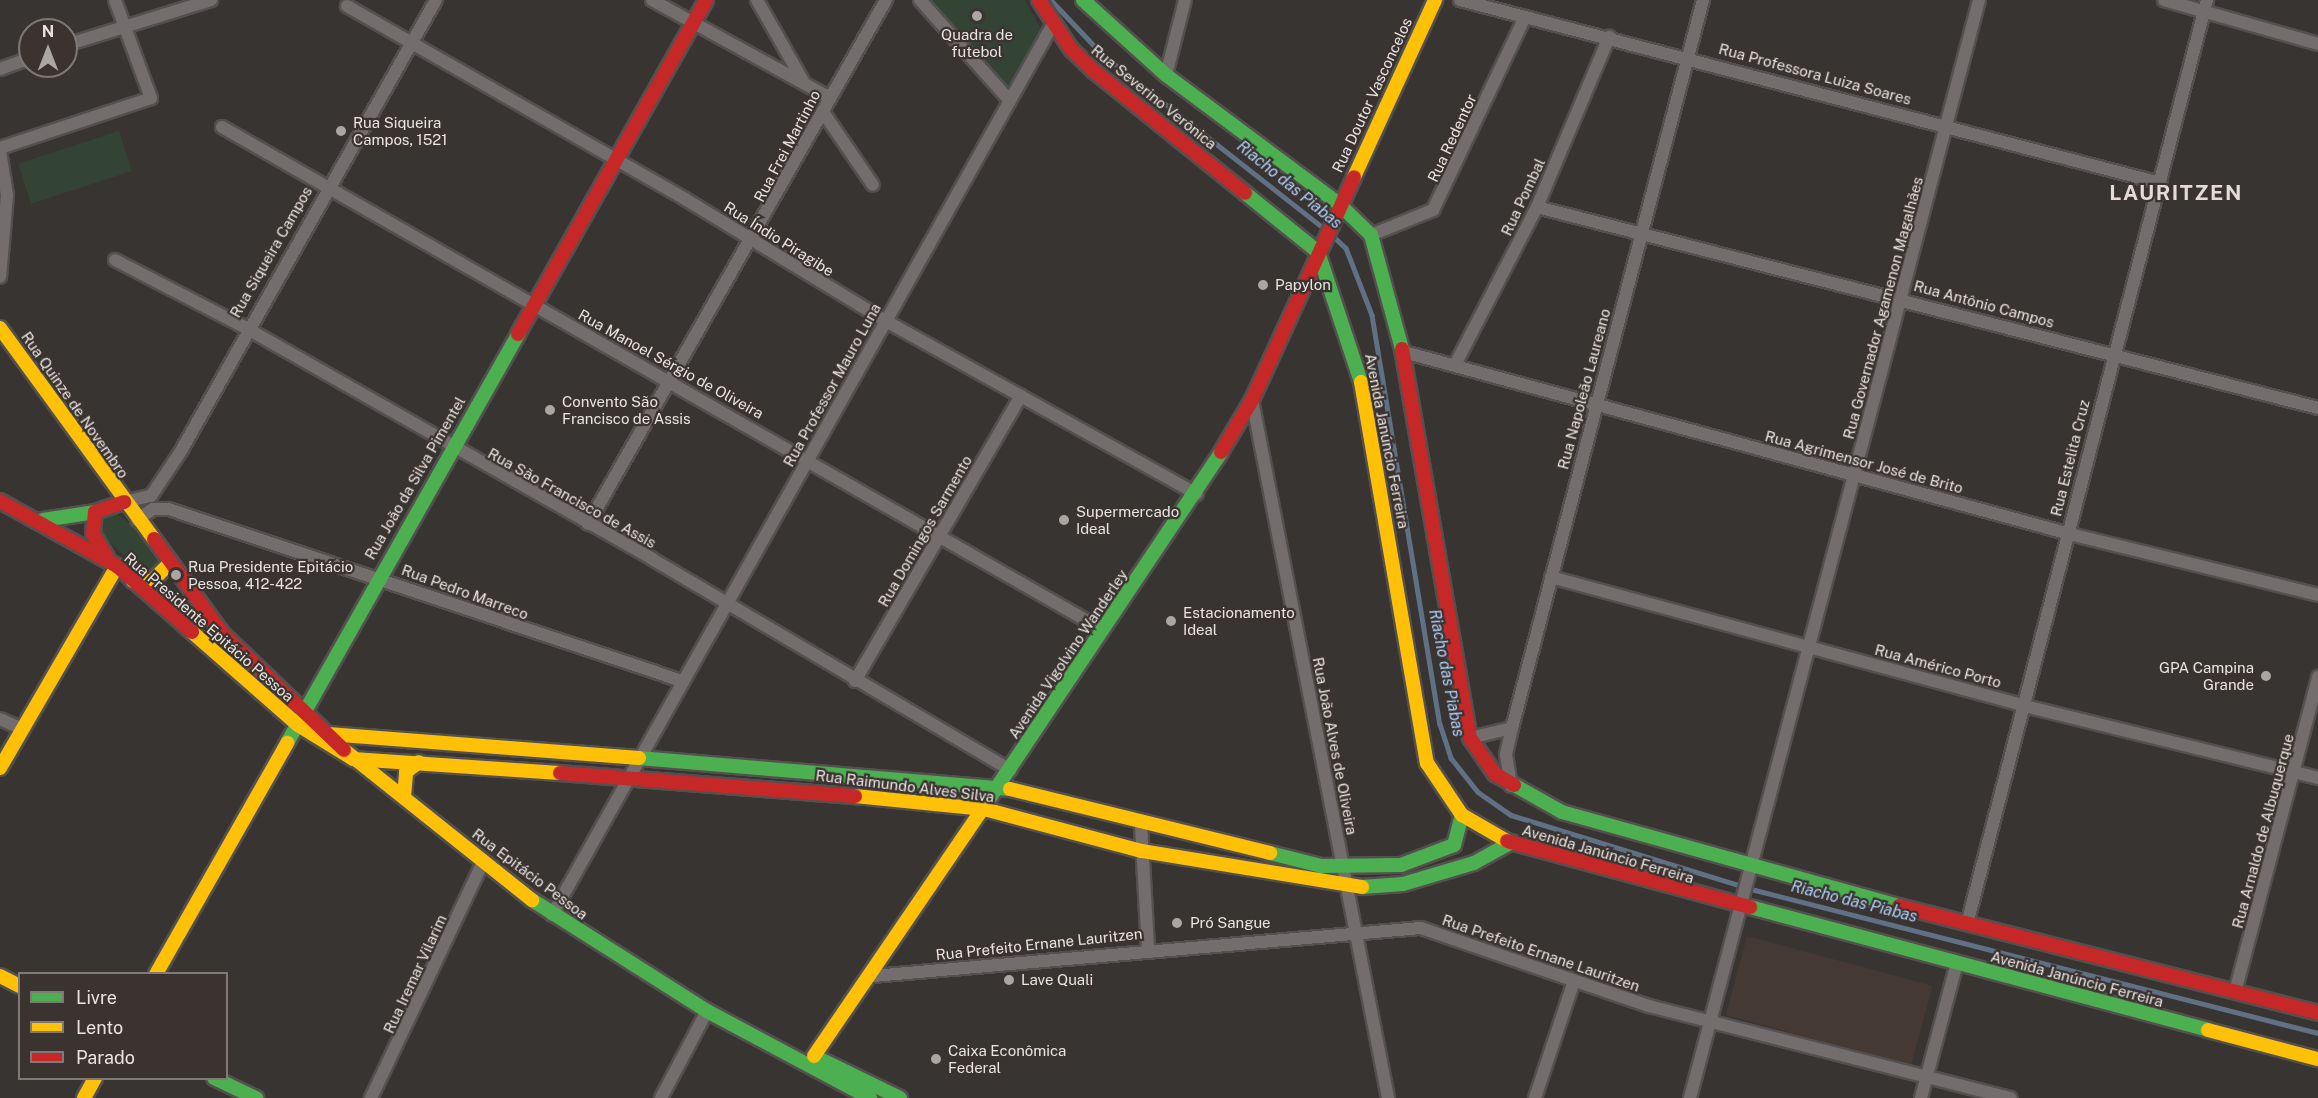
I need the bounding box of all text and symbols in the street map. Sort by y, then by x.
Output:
marker: Quadra de futebol [970,9,984,23]
street label: Rua Doutor Vasconcelos [1328,15,1416,175]
north arrow [18,18,78,78]
text: N [42,22,54,41]
place label: Quadra de futebol [941,25,1013,60]
street label: Rua Professora Luiza Soares [1717,40,1913,108]
street label: Rua Severino Verônica [1088,41,1220,153]
street label: Rua Frei Martinho [750,87,824,205]
street label: Rua Redentor [1424,91,1480,185]
place label: Rua Siqueira Campos, 1521 [353,113,447,148]
marker: Rua Siqueira Campos, 1521 [334,124,348,138]
water label: Riacho das Piabas [1233,137,1345,233]
street label: Rua Pombal [1497,155,1549,239]
street label: Rua Governador Agamenon Magalhães [1839,175,1927,441]
district label: LAURITZEN [2109,180,2243,206]
street label: Rua Siqueira Campos [226,183,316,321]
street label: Rua Índio Piragibe [721,198,837,280]
place label: Papylon [1275,276,1331,294]
street label: Rua Antônio Campos [1912,277,2056,331]
marker: Papylon [1256,278,1270,292]
street label: Rua Professor Mauro Luna [779,300,885,470]
street label: Rua Manoel Sérgio de Oliveira [575,305,767,423]
street label: Rua Napoleão Laureano [1554,307,1614,471]
street label: Rua Quinze de Novembro [17,328,133,482]
street label: Avenida Janúncio Ferreira [1361,352,1413,530]
place label: Convento São Francisco de Assis [562,392,691,427]
street label: Rua João da Silva Pimentel [361,393,469,563]
street label: Rua Estelita Cruz [2047,398,2093,518]
marker: Convento São Francisco de Assis [543,403,557,417]
street label: Rua Agrimensor José de Brito [1763,427,1965,497]
street label: Rua São Francisco de Assis [485,444,659,552]
street label: Rua Domingos Sarmento [874,452,976,610]
place label: Supermercado Ideal [1076,502,1179,537]
marker: Supermercado Ideal [1057,513,1071,527]
street label: Rua Presidente Epitácio Pessoa [121,548,297,706]
place label: Rua Presidente Epitácio Pessoa, 412-422 [188,557,353,592]
street label: Rua Pedro Marreco [399,561,531,623]
street label: Avenida Vigolvino Wanderley [1004,566,1132,742]
marker: Rua Presidente Epitácio Pessoa, 412-422 [169,568,183,582]
place label: Estacionamento Ideal [1183,603,1295,638]
water label: Riacho das Piabas [1424,608,1468,738]
marker: Estacionamento Ideal [1164,614,1178,628]
street label: Rua Américo Porto [1873,640,2003,692]
street label: Rua João Alves de Oliveira [1309,655,1361,837]
place label: GPA Campina Grande [2159,658,2254,693]
marker: GPA Campina Grande [2259,669,2273,683]
street label: Rua Arnaldo de Albuquerque [2228,731,2298,931]
street label: Rua Raimundo Alves Silva [815,766,995,806]
street label: Avenida Janúncio Ferreira [1520,821,1696,887]
street label: Rua Epitácio Pessoa [469,825,591,923]
water label: Riacho das Piabas [1789,877,1919,927]
street label: Rua Prefeito Ernane Lauritzen [1440,911,1642,995]
street label: Rua Iremar Vilarim [380,912,450,1036]
marker: Pró Sangue [1168,914,1186,932]
place label: Pró Sangue [1190,914,1271,932]
street label: Rua Prefeito Ernane Lauritzen [935,924,1143,964]
street label: Avenida Janúncio Ferreira [1989,947,2165,1011]
place label: Lave Quali [1021,971,1093,989]
legend [18,972,228,1080]
marker: Lave Quali [1002,973,1016,987]
text: Livre [76,987,117,1008]
text: Lento [76,1017,123,1038]
place label: Caixa Econômica Federal [948,1041,1066,1076]
text: Parado [76,1047,135,1068]
marker: Caixa Econômica Federal [929,1052,943,1066]

